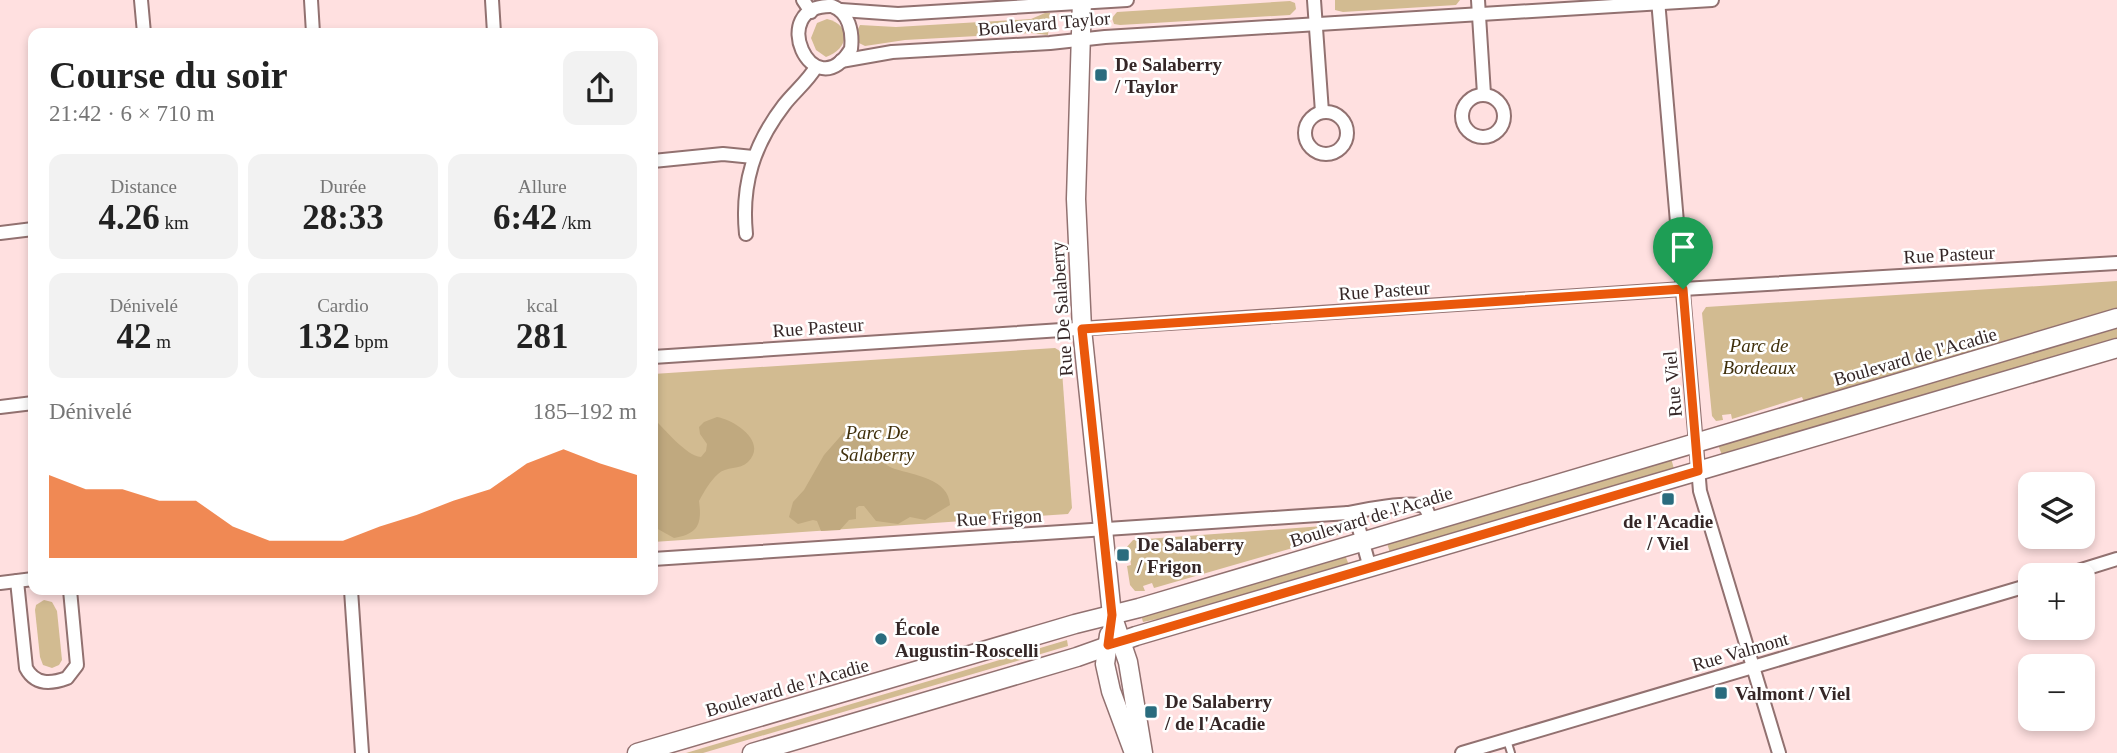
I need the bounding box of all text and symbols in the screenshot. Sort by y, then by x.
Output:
street label: Boulevard Taylor [977,7,1112,40]
button: share [563,51,637,125]
text: Course du soir [49,54,288,96]
place label: De Salaberry / Taylor [1114,54,1223,97]
marker: De Salaberry / Taylor [1093,67,1109,83]
text: 21:42 · 6 × 710 m [49,101,215,126]
text: Distance [110,176,177,197]
text: Durée [320,176,366,197]
text: Allure [518,176,567,197]
text: 4.26 [99,198,160,237]
text: 28:33 [302,198,384,237]
text: 6:42 [493,198,557,237]
text: km [160,212,189,233]
text: /km [557,212,592,233]
pin [1653,217,1713,289]
icon: arrive [1664,228,1702,266]
street label: Rue De Salaberry [1046,240,1077,377]
street label: Rue Pasteur [1903,242,1996,267]
street label: Rue Pasteur [1338,277,1431,304]
text: Dénivelé [109,295,178,316]
text: Cardio [317,295,369,316]
text: kcal [526,295,558,316]
street label: Rue Pasteur [772,314,865,341]
text: 42 [116,317,151,356]
text: 132 [297,317,350,356]
text: 281 [516,317,569,356]
street label: Boulevard de l'Acadie [1831,323,1999,390]
text: m [151,331,171,352]
text: bpm [350,331,389,352]
park label: Parc de Bordeaux [1722,335,1796,378]
street label: Rue Viel [1659,350,1686,418]
text: Dénivelé [49,399,132,424]
text: 185–192 m [533,399,637,424]
park label: Parc De Salaberry [840,422,915,465]
map controls [2018,472,2095,731]
button: layers [2018,472,2095,549]
street label: Boulevard de l'Acadie [1287,482,1455,551]
marker: de l'Acadie / Viel [1660,491,1676,507]
street label: Rue Frigon [956,505,1043,530]
place label: de l'Acadie / Viel [1623,511,1713,554]
place label: De Salaberry / Frigon [1136,534,1245,577]
marker: De Salaberry / Frigon [1115,547,1131,563]
button: + [2018,563,2095,640]
place label: École Augustin-Roscelli [895,618,1039,661]
street label: Rue Valmont [1689,627,1791,675]
marker: École Augustin-Roscelli [873,631,889,647]
street label: Boulevard de l'Acadie [703,654,871,721]
button: − [2018,654,2095,731]
place label: Valmont / Viel [1735,683,1850,704]
marker: Valmont / Viel [1713,685,1729,701]
place label: De Salaberry / de l'Acadie [1164,691,1273,734]
marker: De Salaberry / de l'Acadie [1143,704,1159,720]

